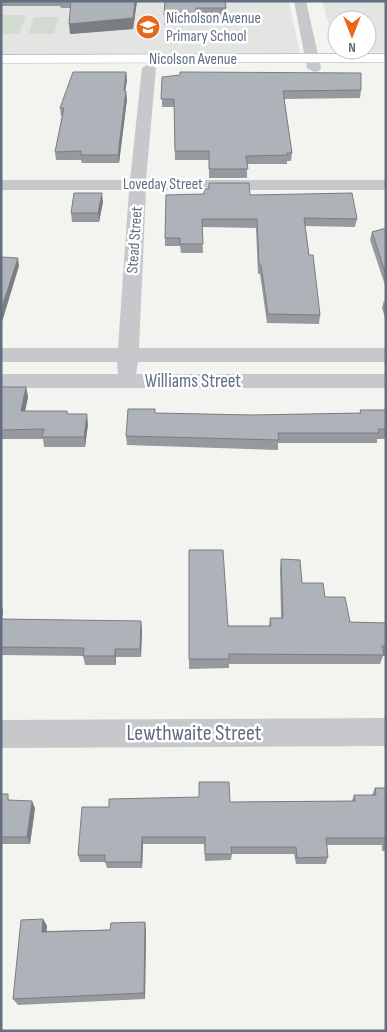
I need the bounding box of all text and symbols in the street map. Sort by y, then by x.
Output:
place label: Nicholson Avenue Primary School [166,9,261,46]
north arrow [327,10,377,60]
school or university icon: Nicholson Avenue Primary School [135,14,161,40]
text: N [348,39,356,56]
street label: Nicolson Avenue [149,50,237,69]
street label: Loveday Street [123,175,203,194]
street label: Stead Street [123,206,147,274]
street label: Williams Street [145,370,241,393]
street label: Lewthwaite Street [126,720,262,747]

